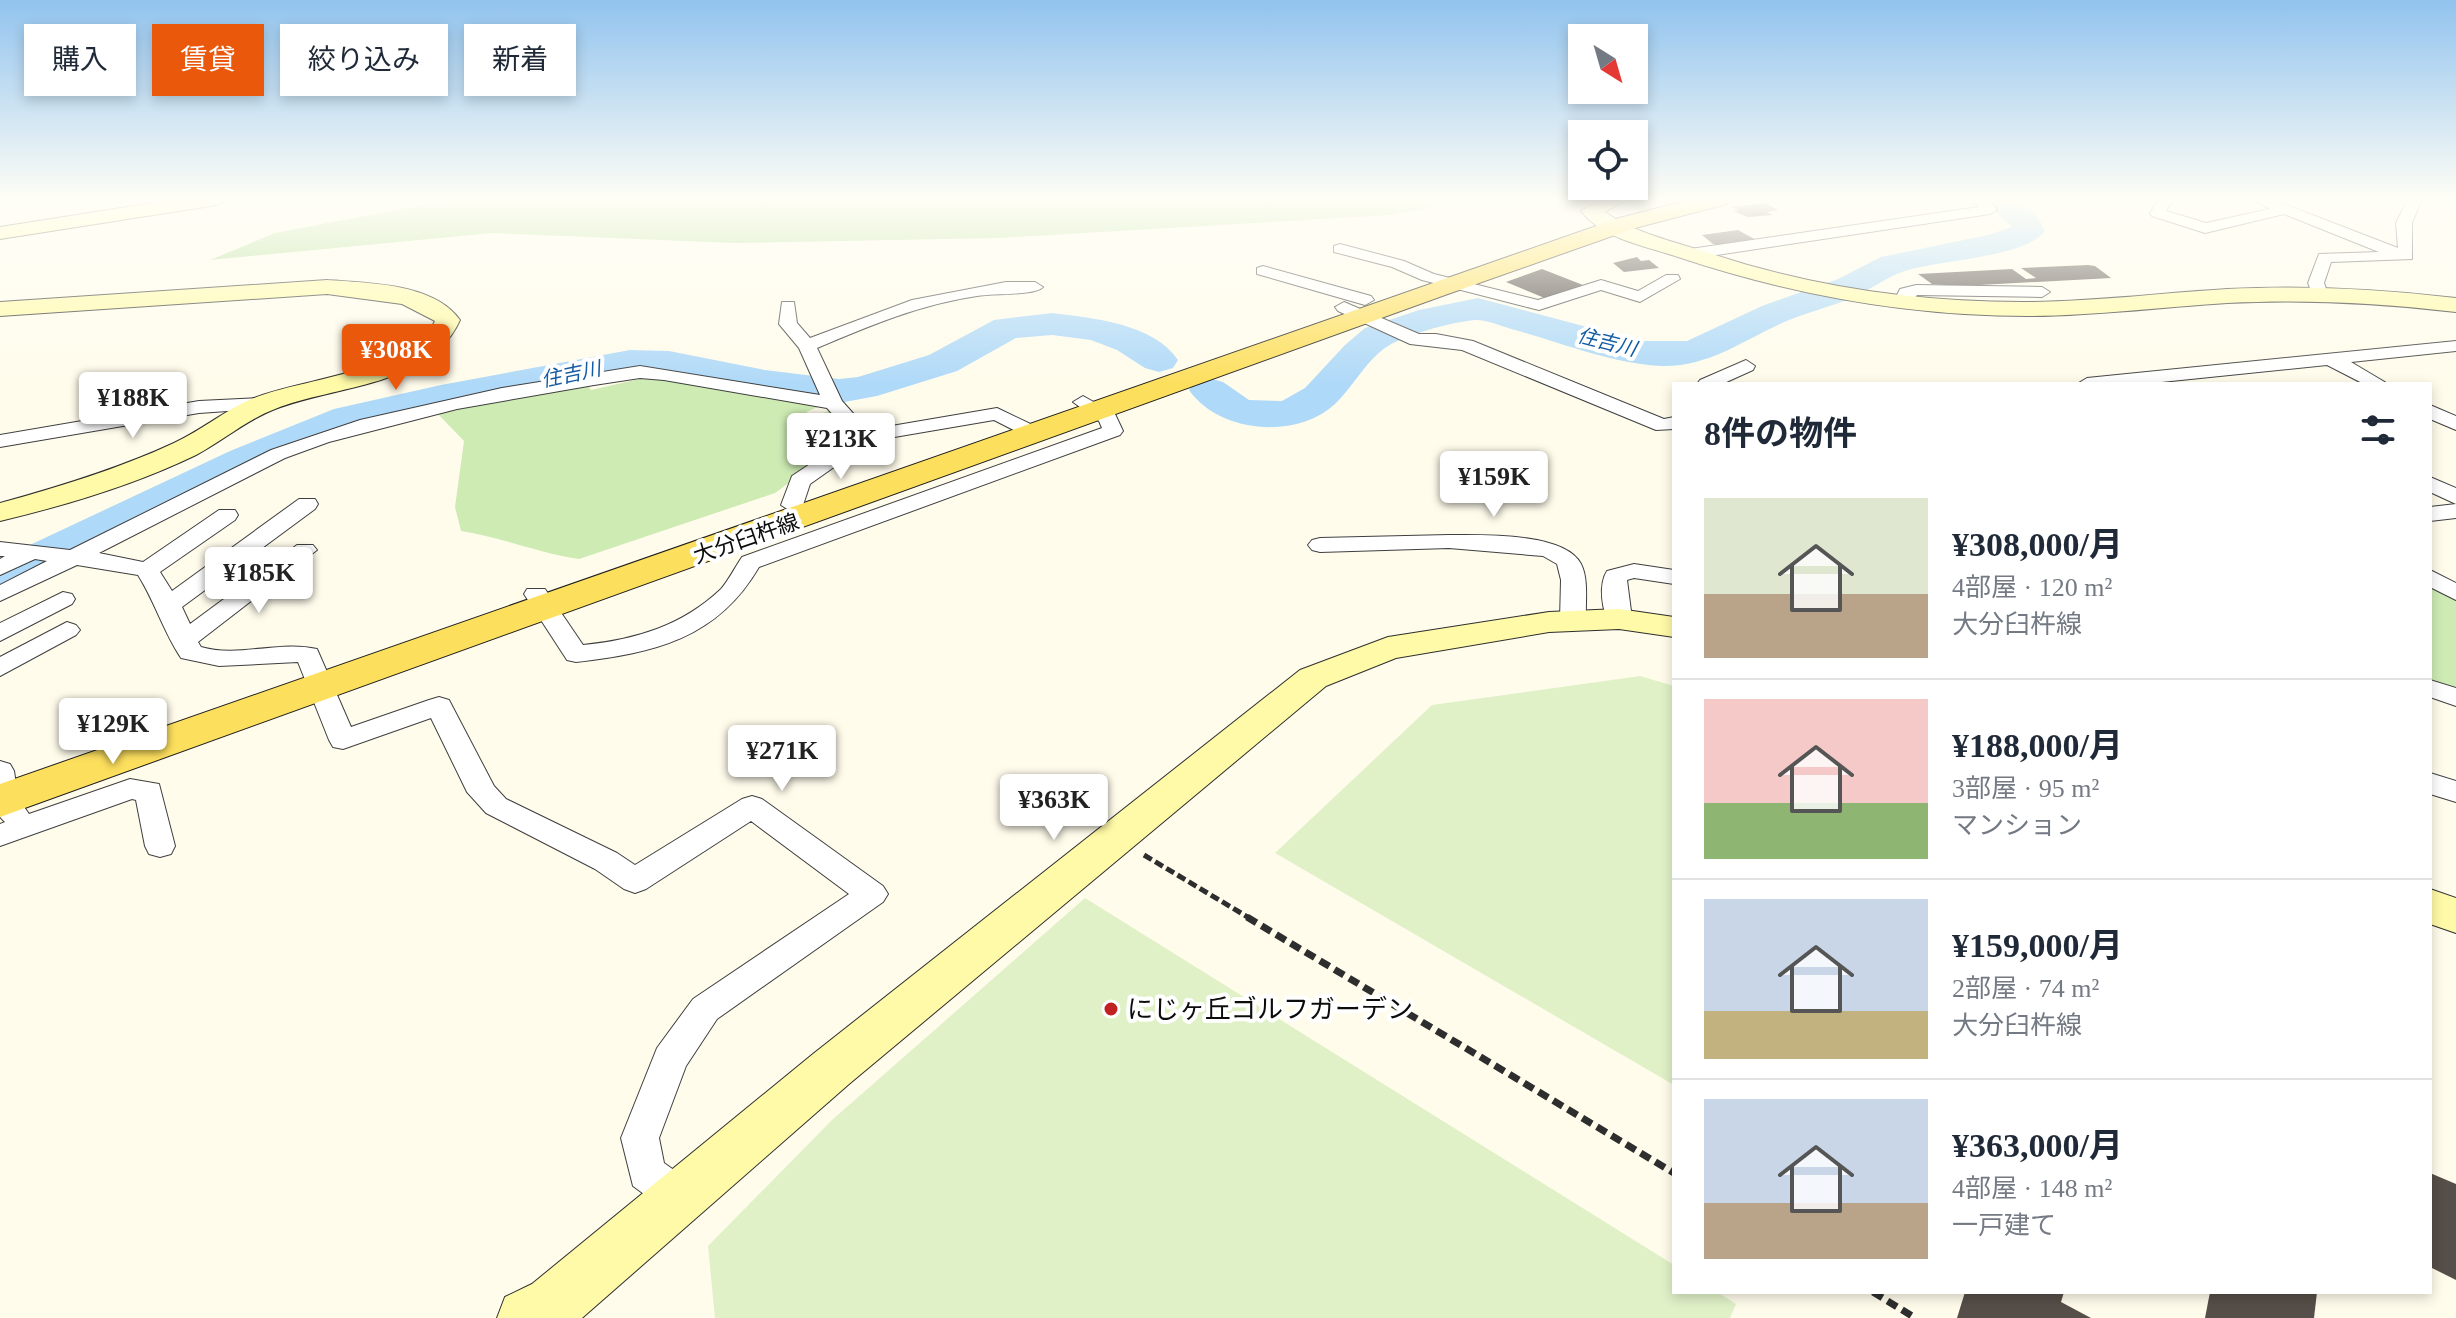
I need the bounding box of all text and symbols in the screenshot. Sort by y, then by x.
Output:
chip: 購入 [24,24,136,96]
chip: 賃貸 [152,24,264,96]
chip: 絞り込み [280,24,448,96]
chip: 新着 [464,24,576,96]
north arrow [1568,24,1648,104]
map controls [1568,24,1648,200]
button: locate [1568,120,1648,200]
pin: ¥308K [340,324,452,392]
water label: 住吉川 [1575,324,1641,360]
text: ¥308K [360,335,432,364]
water label: 住吉川 [539,357,605,391]
pin: ¥188K [77,372,189,440]
text: ¥188K [97,383,169,412]
icon: filters [2356,408,2400,452]
pin: ¥213K [785,413,897,481]
text: 8件の物件 [1704,415,1857,452]
text: ¥213K [805,424,877,453]
pin: ¥159K [1438,451,1550,519]
text: ¥159K [1458,462,1530,491]
street label: 大分臼杵線 [690,509,802,568]
text: ¥308,000/月 [1952,526,2123,563]
icon: home [1768,530,1864,626]
pin: ¥185K [203,547,315,615]
text: ¥185K [223,558,295,587]
text: 4部屋 · 120 m² [1952,573,2112,602]
text: 大分臼杵線 [1952,610,2082,639]
pin: ¥129K [57,698,169,766]
text: ¥129K [77,709,149,738]
pin: ¥271K [726,725,838,793]
text: ¥188,000/月 [1952,727,2123,764]
icon: home [1768,731,1864,827]
text: ¥271K [746,736,818,765]
pin: ¥363K [998,774,1110,842]
text: 3部屋 · 95 m² [1952,774,2099,803]
text: ¥363K [1018,785,1090,814]
text: マンション [1952,811,2082,840]
text: ¥159,000/月 [1952,927,2123,964]
icon: home [1768,931,1864,1027]
text: 2部屋 · 74 m² [1952,974,2099,1003]
place label: にじヶ丘ゴルフガーデン [1127,995,1413,1024]
marker: にじヶ丘ゴルフガーデン [1102,1000,1120,1018]
text: 大分臼杵線 [1952,1011,2082,1040]
text: ¥363,000/月 [1952,1127,2123,1164]
icon: home [1768,1131,1864,1227]
text: 4部屋 · 148 m² [1952,1174,2112,1203]
text: 一戸建て [1952,1211,2056,1240]

